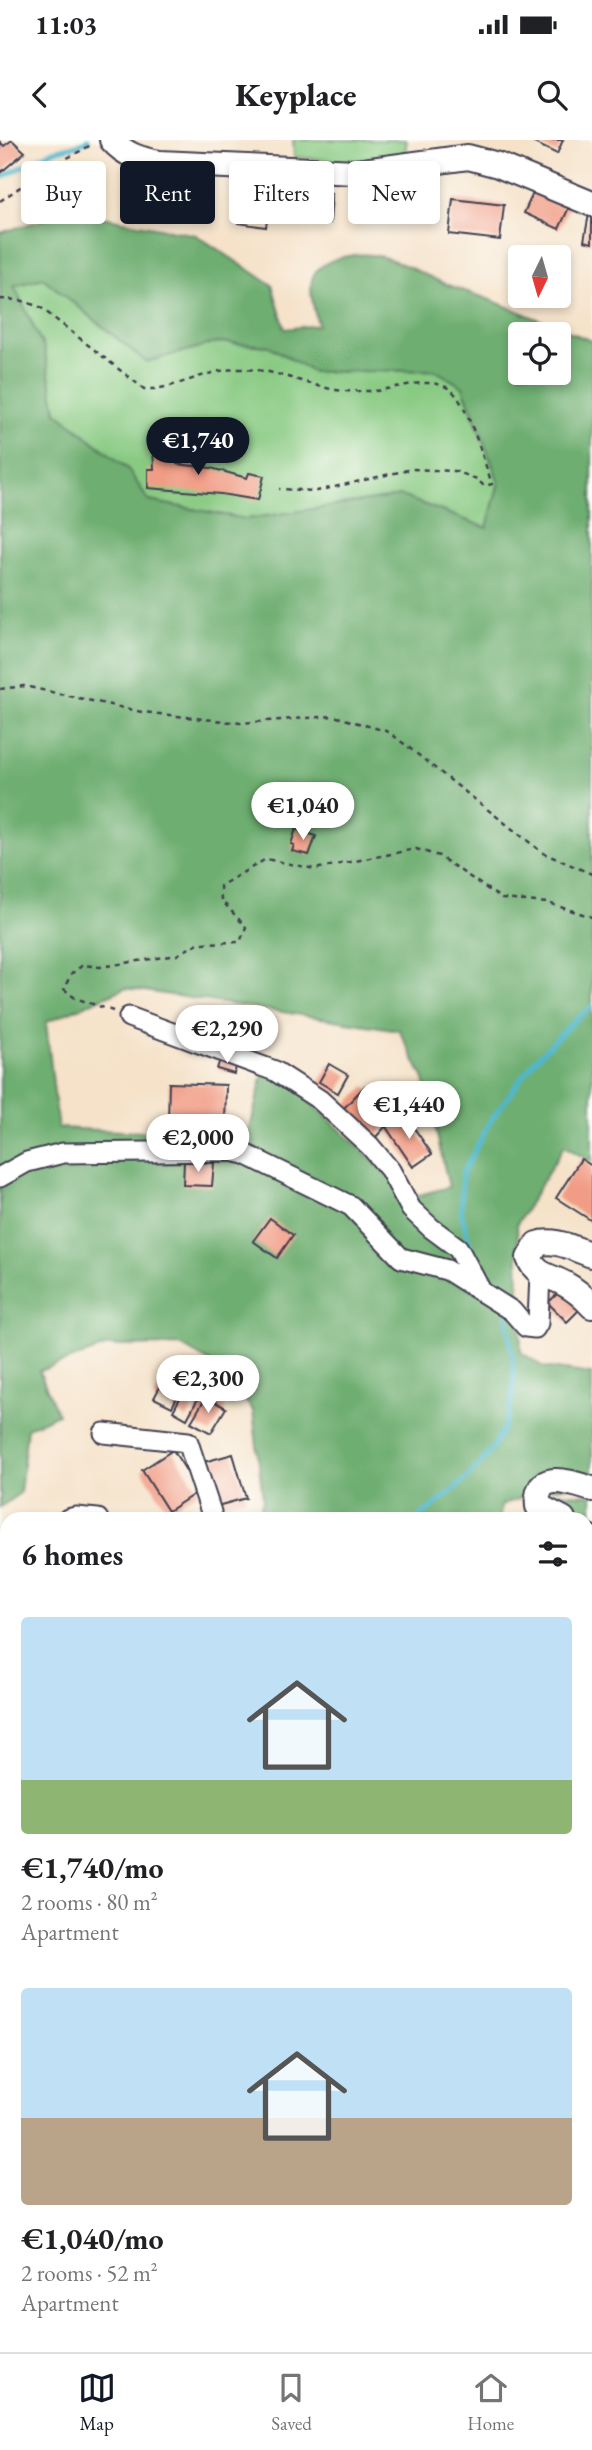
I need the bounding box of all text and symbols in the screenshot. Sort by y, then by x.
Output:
text: 11:03 [35,8,97,42]
text: Keyplace [235,74,357,116]
icon: back [21,76,59,114]
icon: search [533,76,571,114]
chip: Buy [21,161,106,224]
chip: Rent [120,161,215,224]
chip: Filters [229,161,334,224]
chip: New [348,161,440,224]
north arrow [508,245,570,308]
map controls [508,245,571,385]
button: locate [508,322,571,385]
pin: €1,740 [141,418,255,477]
text: €1,740 [162,425,234,455]
pin: €1,040 [246,782,360,842]
text: €1,040 [267,790,339,820]
pin: €2,290 [170,1006,284,1065]
text: €2,290 [191,1013,263,1043]
pin: €1,440 [352,1082,466,1141]
text: €1,440 [373,1089,445,1119]
pin: €2,000 [141,1114,255,1174]
text: €2,000 [162,1122,234,1152]
pin: €2,300 [151,1356,265,1415]
text: €2,300 [172,1363,244,1393]
text: 6 homes [21,1535,123,1574]
icon: filters [534,1535,572,1573]
icon: home [234,1662,360,1788]
text: €1,740/mo [21,1848,164,1887]
text: 2 rooms · 80 m² [21,1887,158,1917]
text: Apartment [21,1917,119,1947]
icon: home [234,2033,360,2159]
text: €1,040/mo [21,2219,164,2258]
text: 2 rooms · 52 m² [21,2258,158,2288]
text: Apartment [21,2288,119,2318]
tab: Map [78,2369,116,2436]
tab: Saved [271,2369,312,2436]
tab: Home [467,2369,514,2436]

